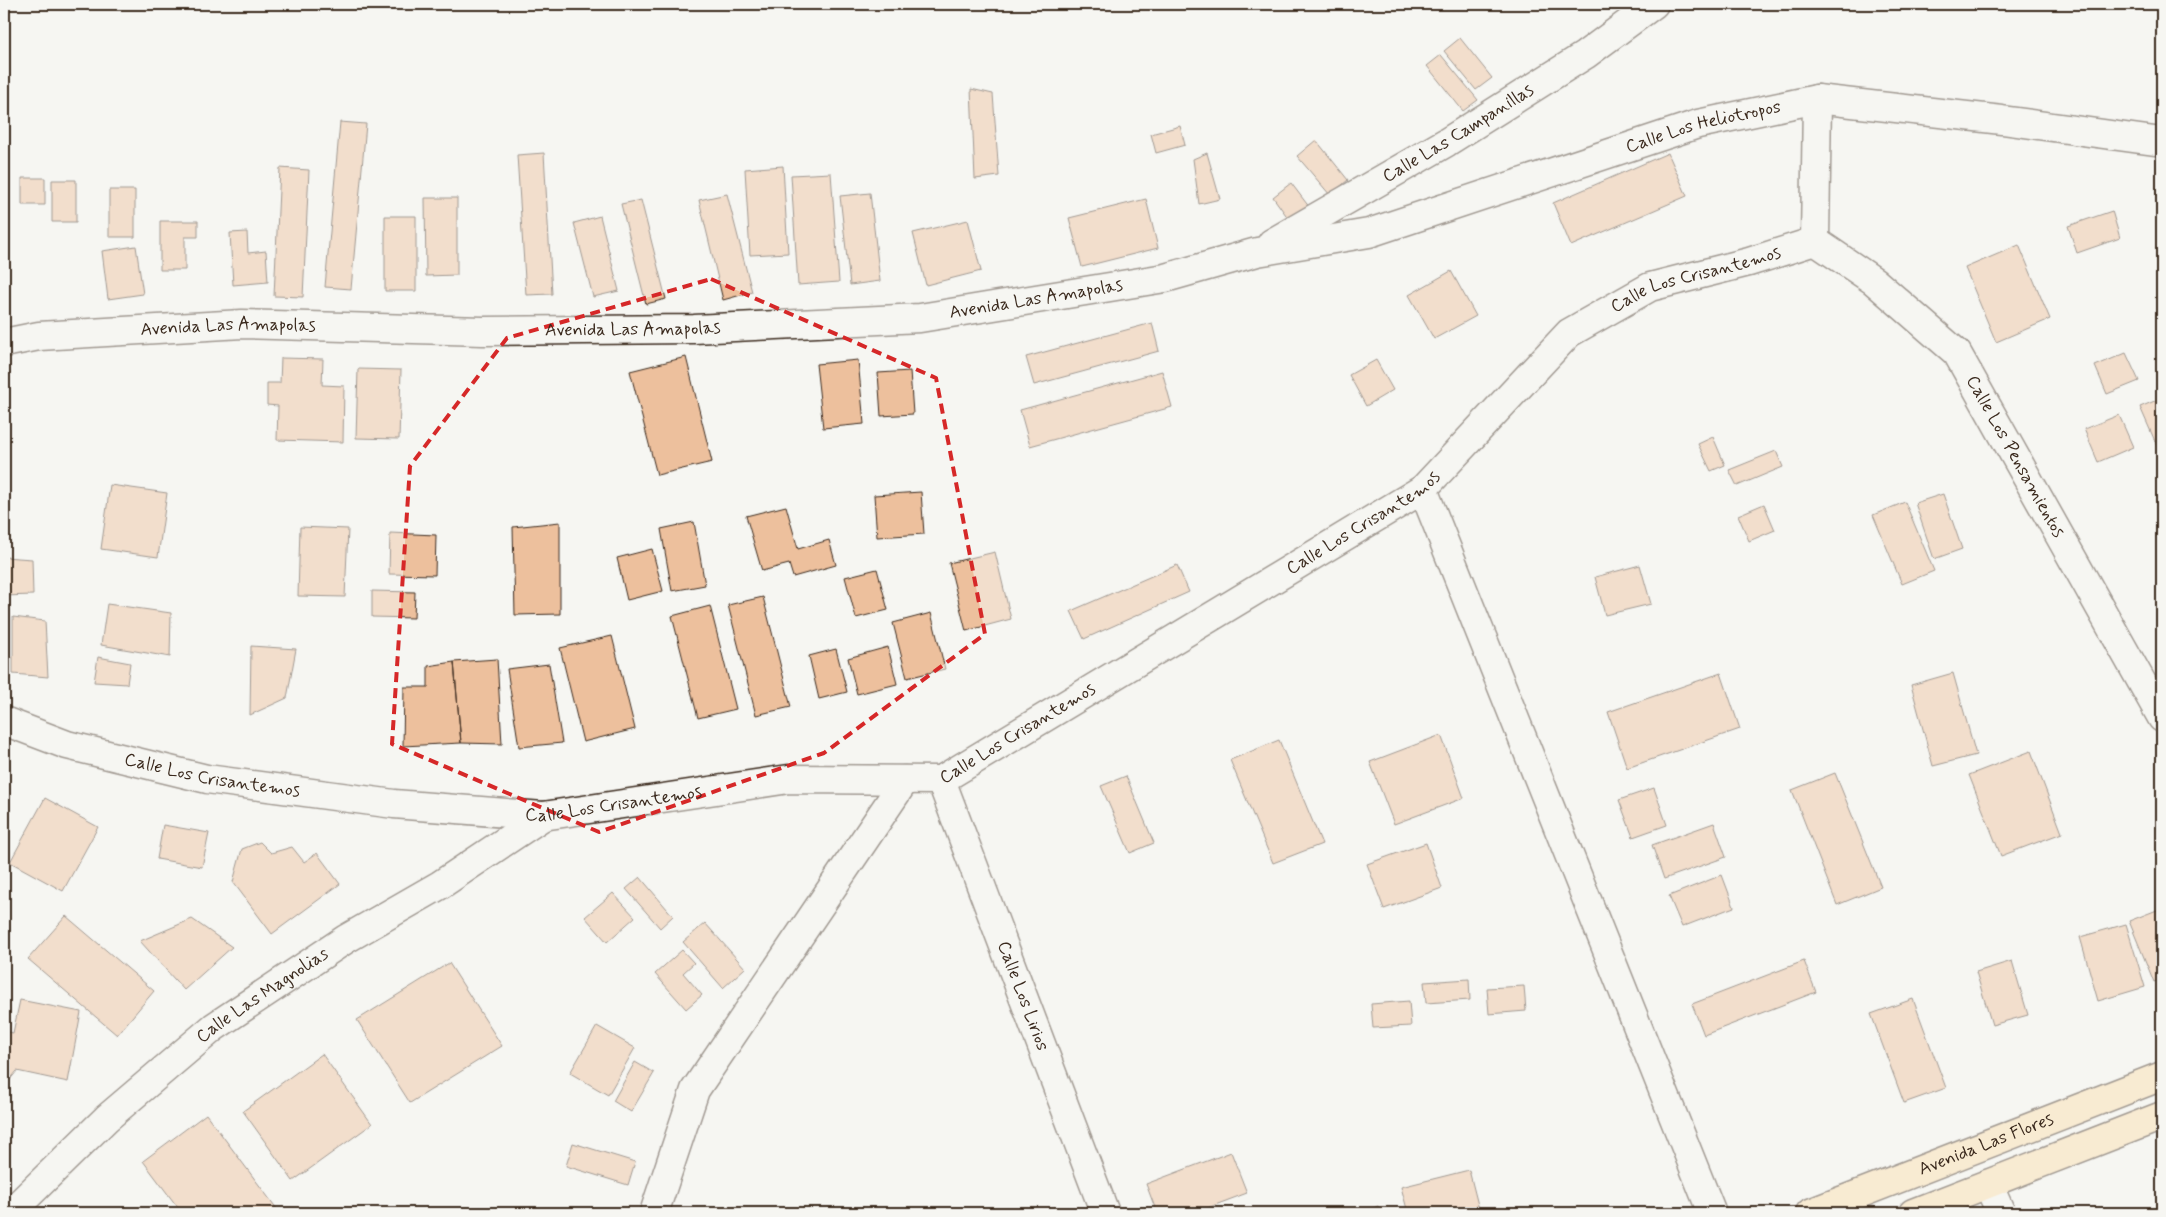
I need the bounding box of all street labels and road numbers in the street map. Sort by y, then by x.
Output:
street label: Calle Las Campanillas [1378,78,1538,189]
street label: Calle Los Heliotropos [1623,95,1783,159]
street label: Calle Los Crisantemos [1606,241,1784,319]
street label: Avenida Las Amapolas [947,273,1125,325]
street label: Avenida Las Amapolas [140,312,316,342]
street label: Avenida Las Amapolas [545,316,721,342]
street label: Calle Los Pensamientos [1960,371,2070,542]
street label: Calle Los Crisantemos [1282,466,1446,581]
street label: Calle Los Crisantemos [935,677,1100,790]
street label: Calle Los Crisantemos [122,747,301,803]
street label: Calle Los Crisantemos [524,780,704,828]
street label: Calle Los Lirios [991,938,1055,1054]
street label: Calle Las Magnolias [191,942,333,1049]
street label: Avenida Las Flores [1915,1107,2057,1182]

